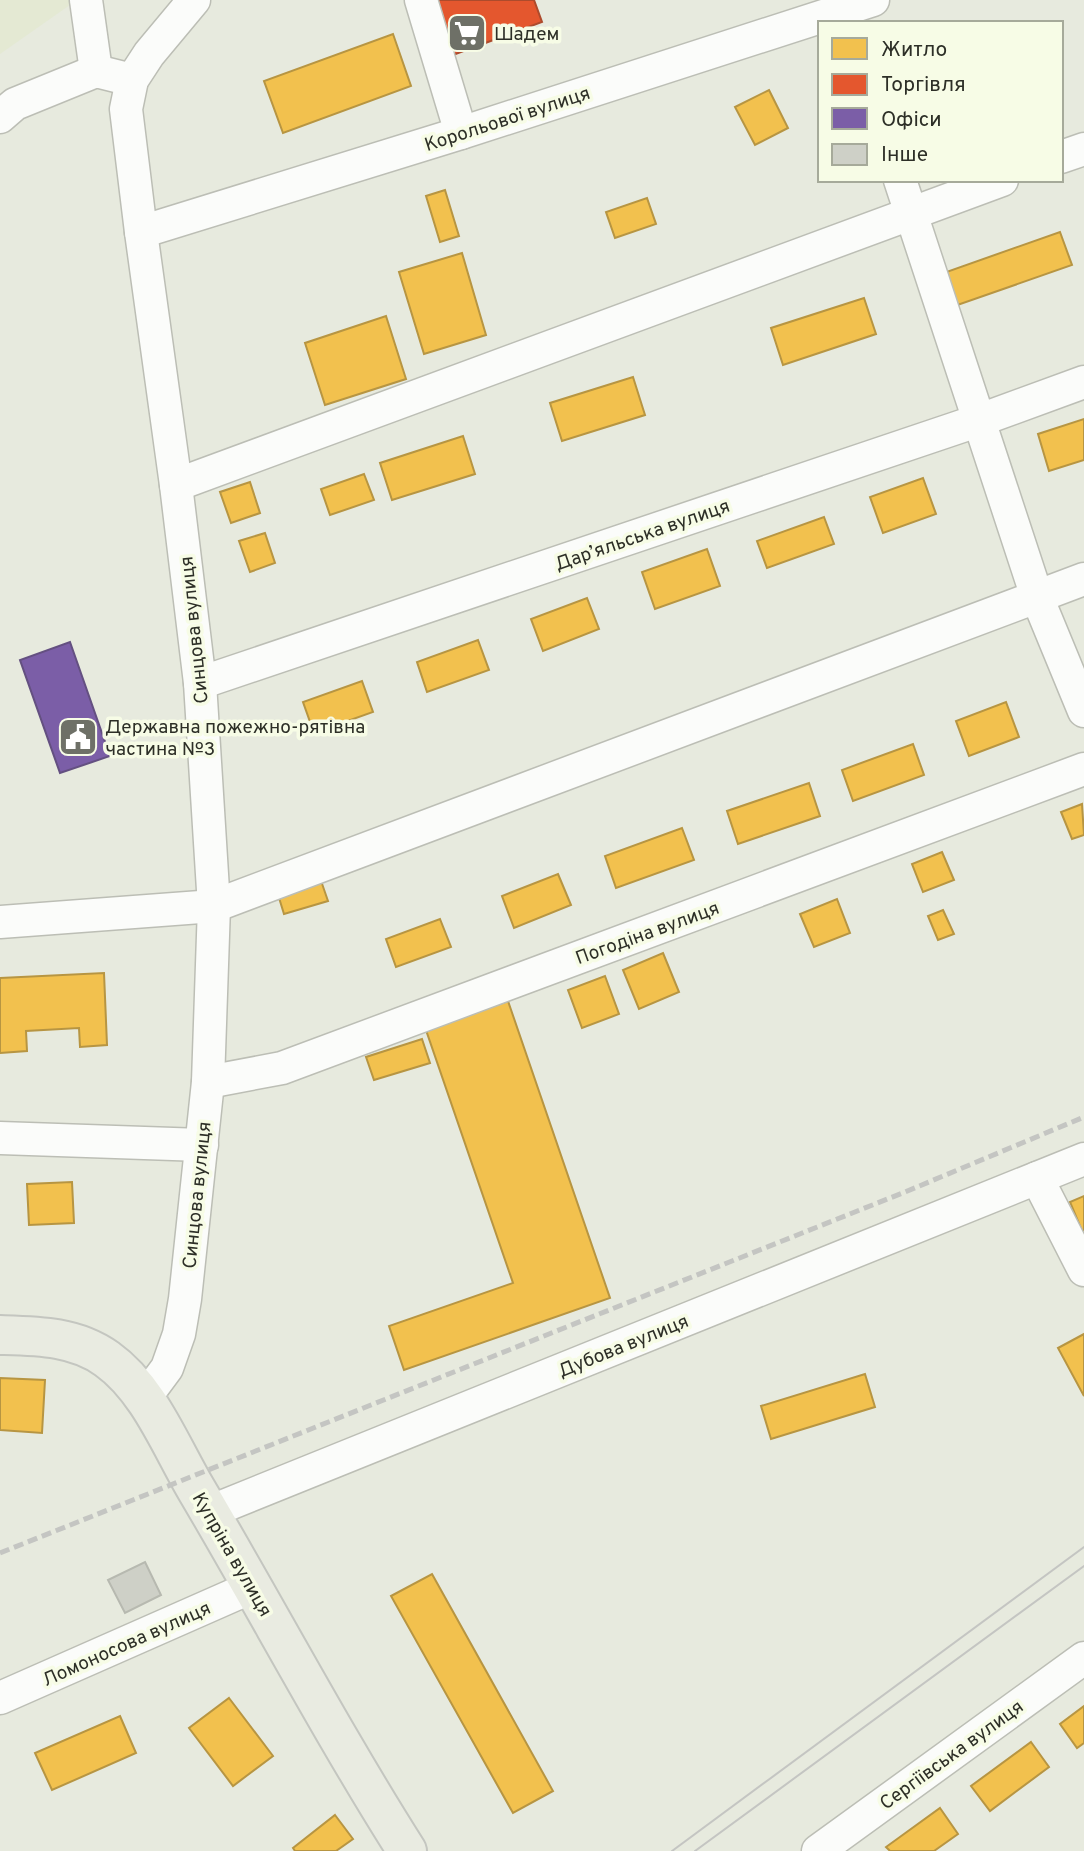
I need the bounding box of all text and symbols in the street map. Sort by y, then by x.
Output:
supermarket icon: Шадем [446,12,488,54]
legend [818,21,1063,182]
place label: Шадем [494,23,559,47]
text: Житло [881,37,947,64]
text: Торгівля [881,72,966,99]
street label: Корольової вулиця [422,82,593,158]
text: Офіси [881,107,942,134]
text: Інше [881,142,928,169]
street label: Дар’яльська вулиця [552,495,733,577]
street label: Синцова вулиця [175,555,215,705]
public building icon: Державна пожежно-рятівна частина №3 [57,716,99,758]
place label: Державна пожежно-рятівна частина №3 [105,716,365,762]
street label: Погодіна вулиця [572,897,723,971]
street label: Синцова вулиця [178,1120,218,1270]
street label: Дубова вулиця [555,1310,693,1384]
street label: Купріна вулиця [186,1488,277,1622]
street label: Ломоносова вулиця [39,1597,215,1693]
street label: Сергіївська вулиця [876,1695,1029,1816]

